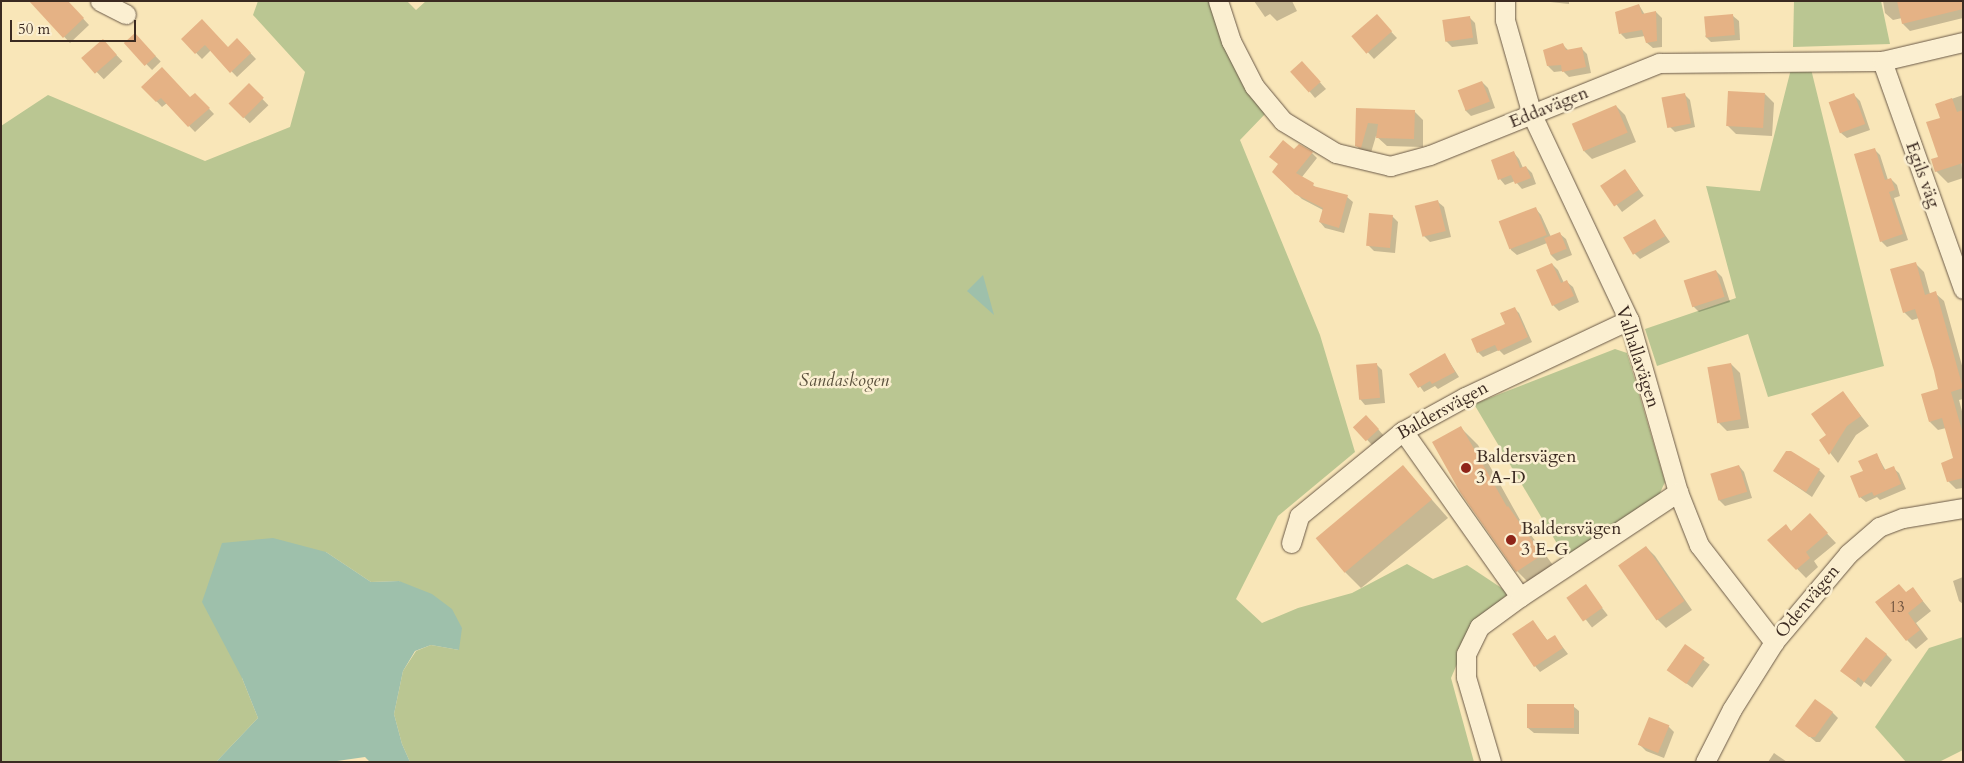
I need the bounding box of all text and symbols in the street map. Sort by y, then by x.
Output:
scale bar [12,10,139,42]
text: 50 m [18,19,50,39]
street label: Eddavägen [1506,82,1592,134]
street label: Egils väg [1900,139,1944,211]
street label: Valhallavägen [1610,303,1664,411]
park label: Sandaskogen [799,370,889,392]
street label: Baldersvägen [1394,377,1492,445]
place label: Baldersvägen 3 A-D [1476,447,1576,489]
marker: Baldersvägen 3 A-D [1460,462,1472,474]
place label: Baldersvägen 3 E-G [1521,519,1621,562]
marker: Baldersvägen 3 E-G [1505,534,1517,546]
street label: Odenvägen [1771,561,1845,643]
house number: 13 [1889,599,1905,617]

